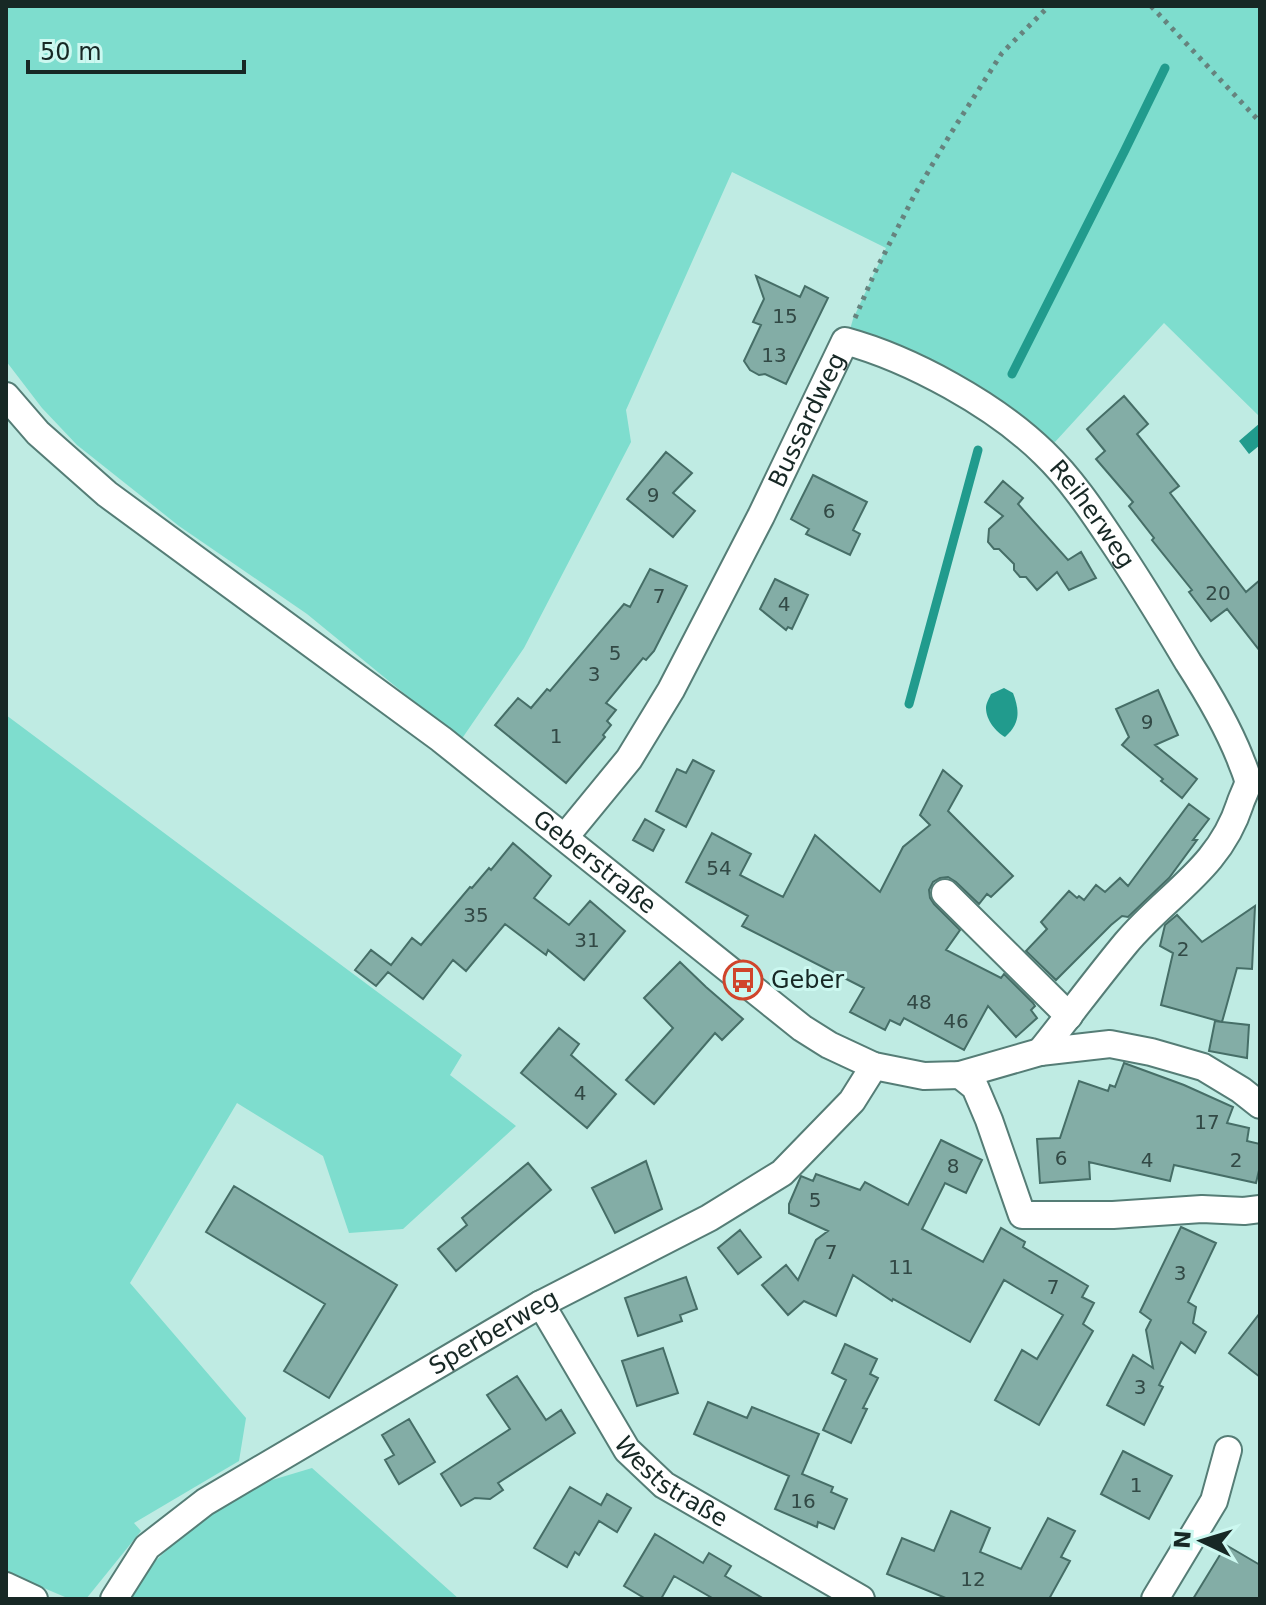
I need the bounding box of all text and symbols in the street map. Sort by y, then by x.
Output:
scale bar [28,24,244,74]
text: 50 m [40,38,102,66]
house number: 15 [772,304,798,328]
house number: 13 [761,343,787,367]
street label: Bussardweg [763,348,851,492]
street label: Reiherweg [1044,454,1140,573]
house number: 9 [647,483,659,507]
house number: 6 [823,499,835,523]
house number: 20 [1205,581,1231,605]
house number: 7 [653,584,665,608]
house number: 4 [778,592,790,616]
house number: 5 [609,641,621,665]
house number: 3 [588,662,600,686]
house number: 9 [1141,710,1153,734]
house number: 1 [550,724,562,748]
street label: Geberstraße [527,804,662,920]
house number: 54 [706,856,732,880]
house number: 35 [463,903,489,927]
house number: 31 [574,928,600,952]
house number: 2 [1177,937,1189,961]
bus stop icon: Geber [722,959,764,1001]
place label: Geber [771,966,844,994]
house number: 48 [906,990,932,1014]
house number: 46 [943,1009,969,1033]
house number: 4 [574,1081,586,1105]
house number: 17 [1194,1110,1220,1134]
house number: 6 [1055,1146,1067,1170]
house number: 4 [1141,1148,1153,1172]
house number: 2 [1230,1148,1242,1172]
house number: 8 [947,1154,959,1178]
house number: 5 [809,1188,821,1212]
house number: 7 [825,1240,837,1264]
house number: 11 [888,1255,914,1279]
house number: 3 [1174,1261,1186,1285]
house number: 7 [1047,1275,1059,1299]
street label: Sperberweg [424,1284,563,1381]
house number: 3 [1134,1375,1146,1399]
street label: Weststraße [608,1432,733,1533]
house number: 1 [1130,1473,1142,1497]
house number: 16 [790,1489,816,1513]
north arrow [1162,1501,1242,1581]
text: N [1169,1530,1196,1550]
house number: 12 [960,1567,986,1591]

